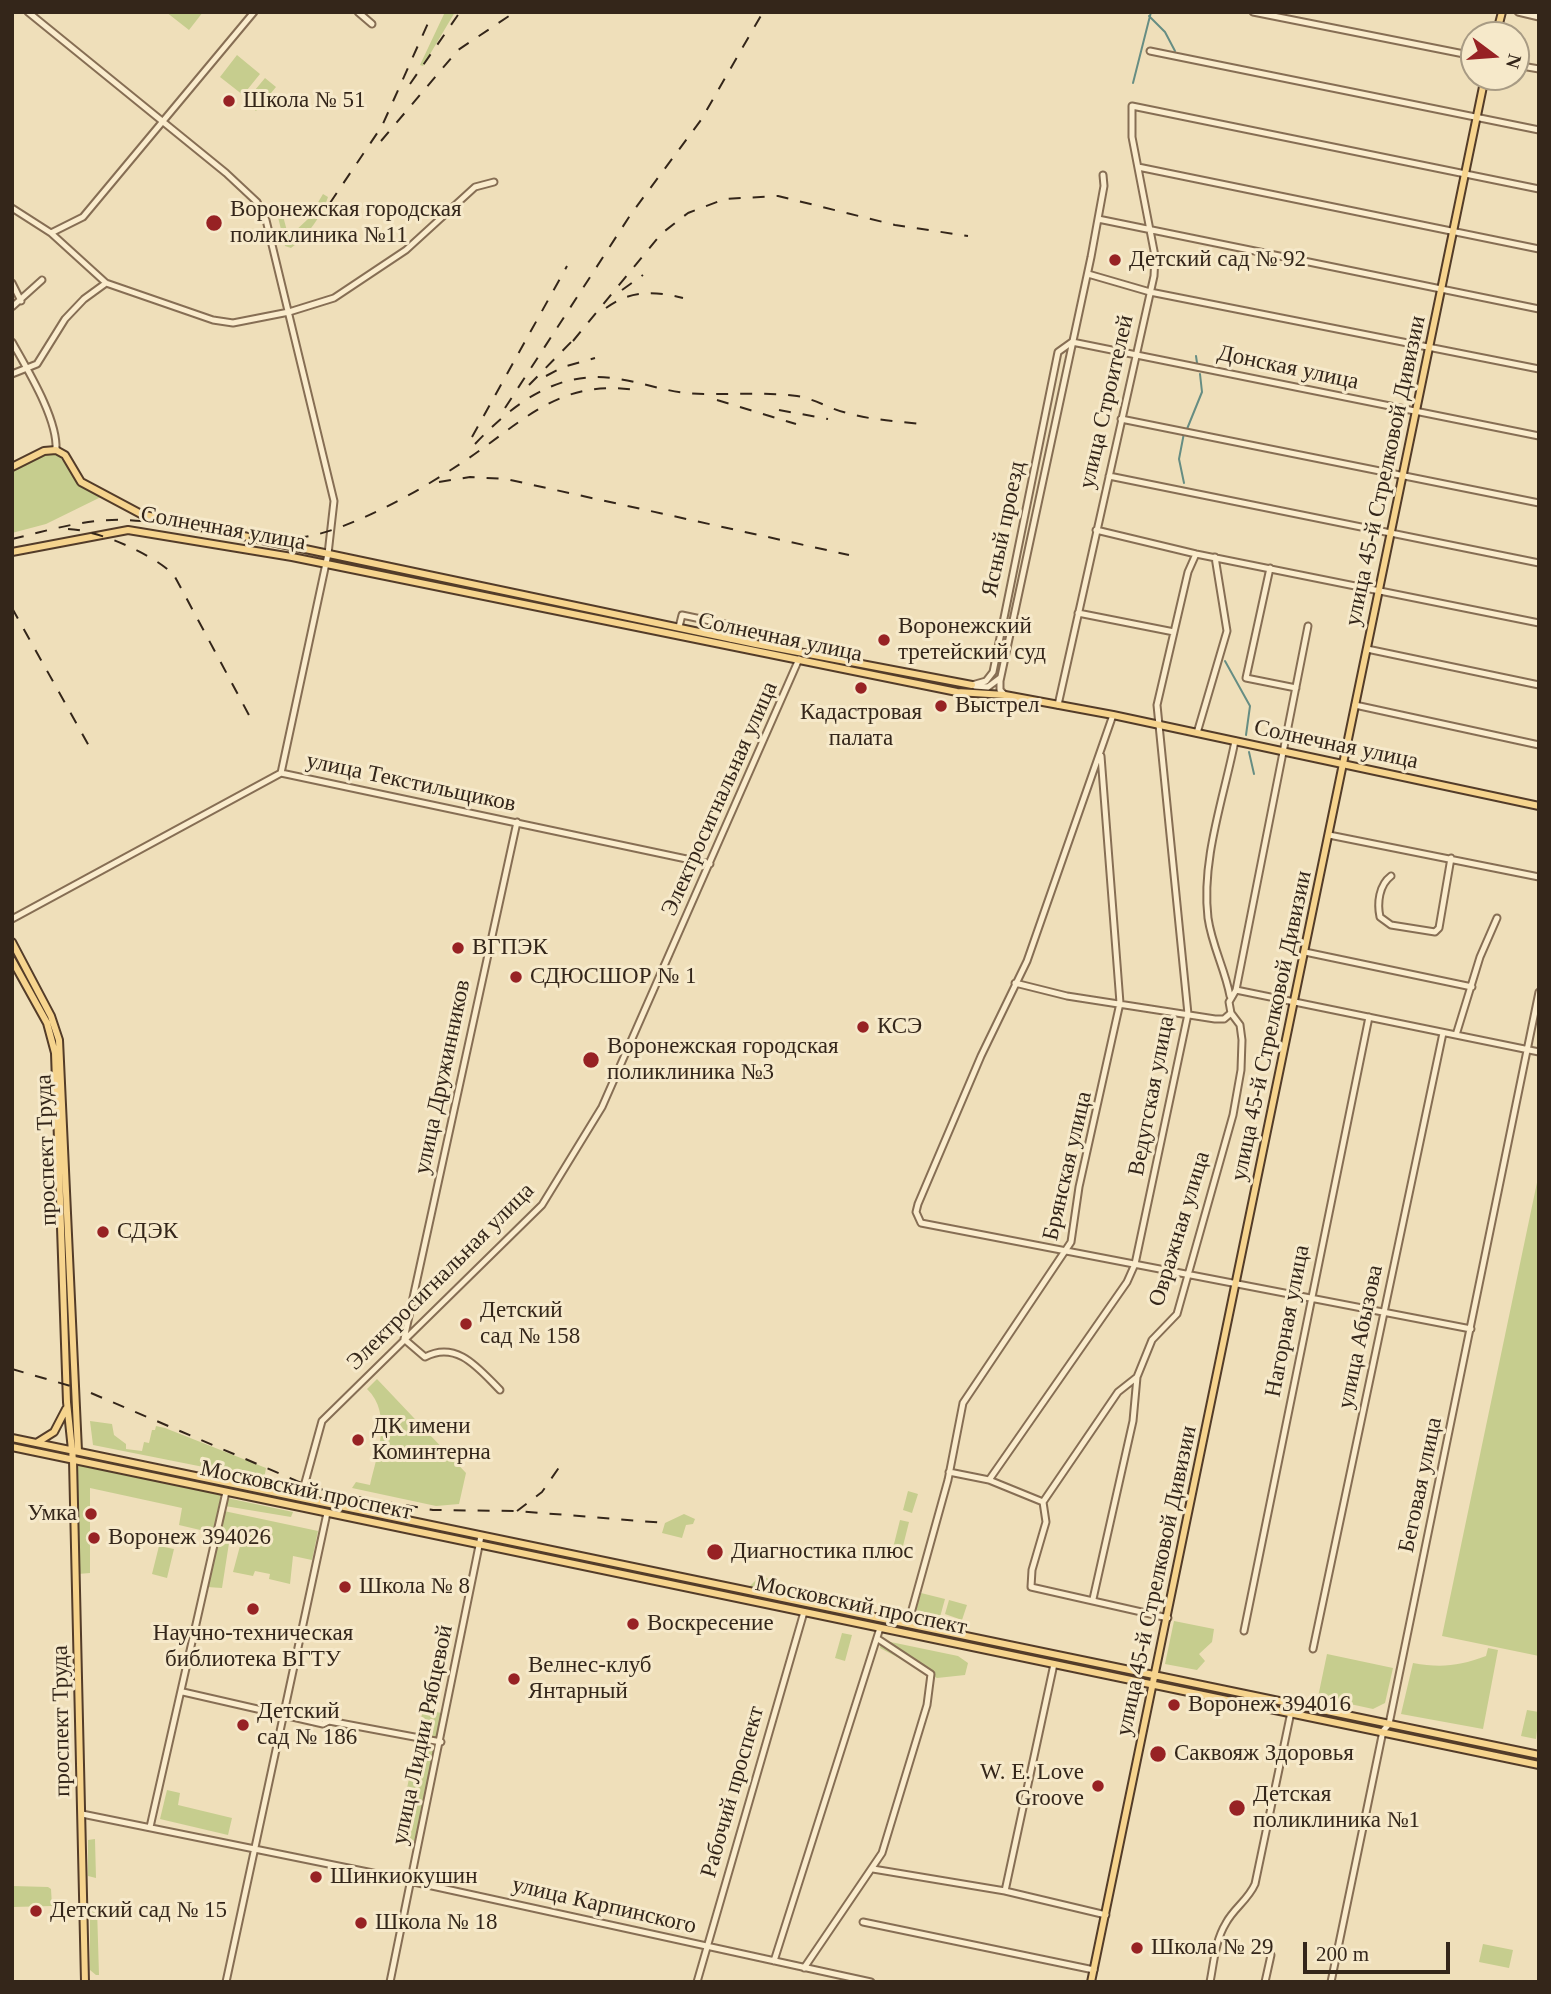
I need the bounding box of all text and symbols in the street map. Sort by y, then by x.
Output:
north arrow [1460,21,1530,91]
text: N [1502,52,1526,71]
place label: Школа № 51 [243,87,366,115]
marker: Школа № 51 [221,93,237,109]
place label: Воронежская городская поликлиника №11 [230,196,462,250]
marker: Воронежская городская поликлиника №11 [204,213,224,233]
place label: Детский сад № 92 [1129,246,1306,274]
marker: Детский сад № 92 [1107,252,1123,268]
street label: улица Строителей [1074,312,1140,492]
street label: улица 45-й Стрелковой Дивизии [1340,313,1432,629]
street label: Донская улица [1215,340,1361,396]
street label: Ясный проезд [976,459,1032,599]
street label: Солнечная улица [138,501,308,557]
street label: Солнечная улица [695,607,865,669]
place label: Воронежский третейский суд [898,613,1046,667]
marker: Воронежский третейский суд [876,632,892,648]
street label: Электросигнальная улица [656,678,784,920]
marker: Кадастровая палата [853,680,869,696]
place label: Выстрел [955,692,1040,720]
marker: Выстрел [933,698,949,714]
place label: Кадастровая палата [800,699,922,753]
street label: Солнечная улица [1251,714,1421,776]
street label: улица Текстильщиков [304,747,518,819]
street label: улица 45-й Стрелковой Дивизии [1226,868,1318,1184]
place label: ВГПЭК [472,934,548,962]
marker: ВГПЭК [450,940,466,956]
place label: СДЮСШОР № 1 [530,963,696,991]
marker: СДЮСШОР № 1 [508,969,524,985]
street label: улица Дружинников [409,977,477,1177]
place label: КСЭ [877,1013,922,1041]
street label: Ведугская улица [1123,1014,1181,1178]
marker: КСЭ [855,1019,871,1035]
place label: Воронежская городская поликлиника №3 [607,1033,839,1087]
marker: Воронежская городская поликлиника №3 [581,1050,601,1070]
street label: проспект Труда [31,1074,63,1226]
street label: Брянская улица [1037,1089,1099,1243]
street label: Овражная улица [1143,1148,1217,1310]
street label: Электросигнальная улица [342,1178,540,1376]
place label: СДЭК [117,1218,178,1246]
marker: СДЭК [95,1224,111,1240]
street label: Нагорная улица [1260,1243,1316,1399]
street label: улица Абызова [1332,1263,1390,1411]
place label: Детский сад № 158 [480,1297,580,1351]
marker: Детский сад № 158 [458,1316,474,1332]
place label: ДК имени Коминтерна [372,1413,491,1467]
street label: Беговая улица [1393,1415,1449,1555]
street label: улица 45-й Стрелковой Дивизии [1111,1423,1203,1739]
marker: ДК имени Коминтерна [350,1432,366,1448]
street label: Московский проспект [198,1455,414,1527]
place label: Умка [27,1500,77,1528]
marker: Умка [83,1506,99,1522]
place label: Воронеж 394026 [108,1524,271,1552]
marker: Воронеж 394026 [86,1530,102,1546]
place label: Диагностика плюс [731,1538,914,1566]
marker: Диагностика плюс [705,1542,725,1562]
street label: Московский проспект [753,1570,969,1642]
place label: Школа № 8 [359,1573,470,1601]
marker: Школа № 8 [337,1579,353,1595]
marker: Научно-техническая библиотека ВГТУ [245,1601,261,1617]
place label: Воскресение [647,1610,774,1638]
marker: Воскресение [625,1616,641,1632]
place label: Научно-техническая библиотека ВГТУ [153,1620,353,1674]
street label: улица Лидии Рябцевой [386,1623,460,1847]
street label: проспект Труда [47,1645,77,1797]
place label: Велнес-клуб Янтарный [528,1652,652,1706]
marker: Велнес-клуб Янтарный [506,1671,522,1687]
place label: Воронеж 394016 [1188,1691,1351,1719]
marker: Воронеж 394016 [1166,1697,1182,1713]
place label: Детский сад № 186 [257,1698,357,1752]
street label: Рабочий проспект [695,1703,771,1881]
marker: Детский сад № 186 [235,1717,251,1733]
place label: Саквояж Здоровья [1174,1740,1354,1768]
marker: Саквояж Здоровья [1148,1744,1168,1764]
place label: W. E. Love Groove [980,1759,1084,1813]
marker: W. E. Love Groove [1090,1778,1106,1794]
place label: Детская поликлиника №1 [1253,1781,1420,1835]
marker: Детская поликлиника №1 [1227,1798,1247,1818]
place label: Шинкиокушин [330,1863,477,1891]
marker: Шинкиокушин [308,1869,324,1885]
street label: улица Карпинского [509,1871,699,1941]
place label: Детский сад № 15 [50,1897,227,1925]
marker: Детский сад № 15 [28,1903,44,1919]
place label: Школа № 18 [375,1909,498,1937]
marker: Школа № 18 [353,1915,369,1931]
scale bar [1306,1927,1453,1971]
place label: Школа № 29 [1151,1934,1274,1962]
marker: Школа № 29 [1129,1940,1145,1956]
text: 200 m [1316,1942,1369,1966]

